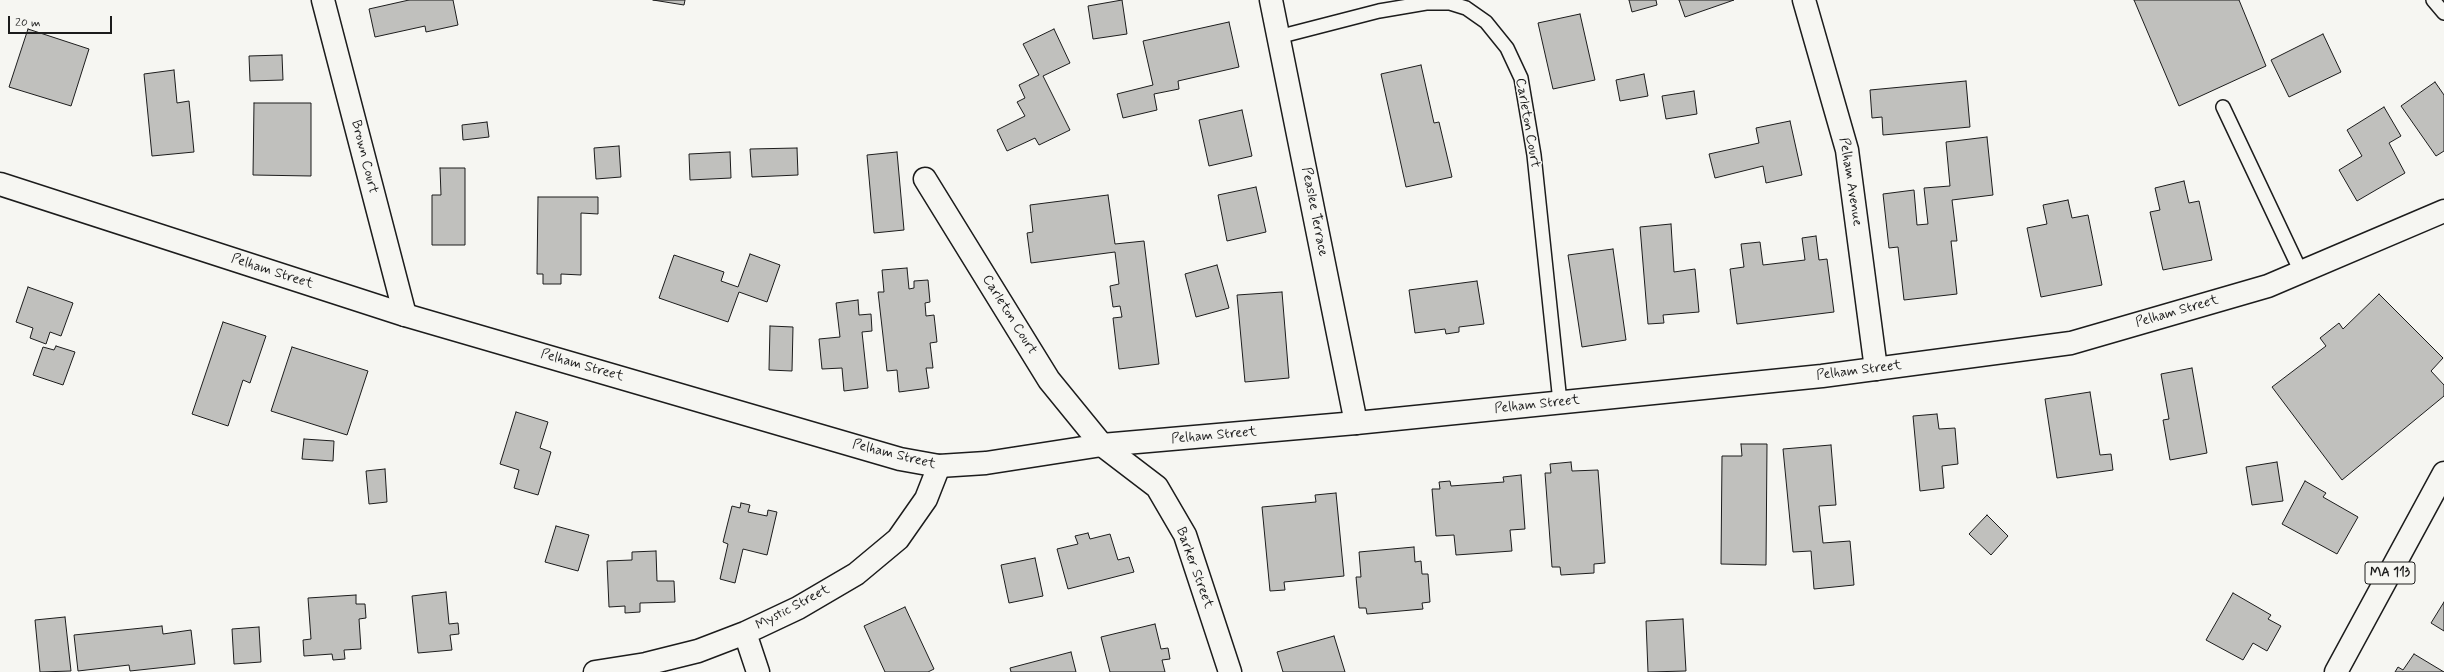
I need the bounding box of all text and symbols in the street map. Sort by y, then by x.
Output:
scale bar [10,8,114,34]
text: 20 m [15,15,41,31]
street label: Carleton Court [1511,77,1543,169]
street label: Brown Court [347,119,381,195]
street label: Pelham Avenue [1835,137,1865,227]
street label: Peaslee Terrace [1297,166,1331,258]
street label: Pelham Street [229,251,315,293]
street label: Carleton Court [978,272,1040,358]
street label: Pelham Street [2134,292,2220,332]
street label: Pelham Street [539,346,625,386]
street label: Pelham Street [1815,357,1903,385]
street label: Pelham Street [1494,392,1580,418]
street label: Pelham Street [1171,424,1257,448]
street label: Pelham Street [850,436,938,474]
street label: Barker Street [1172,525,1216,611]
road number: MA 113 [2365,562,2415,584]
street label: Mystic Street [753,582,833,634]

